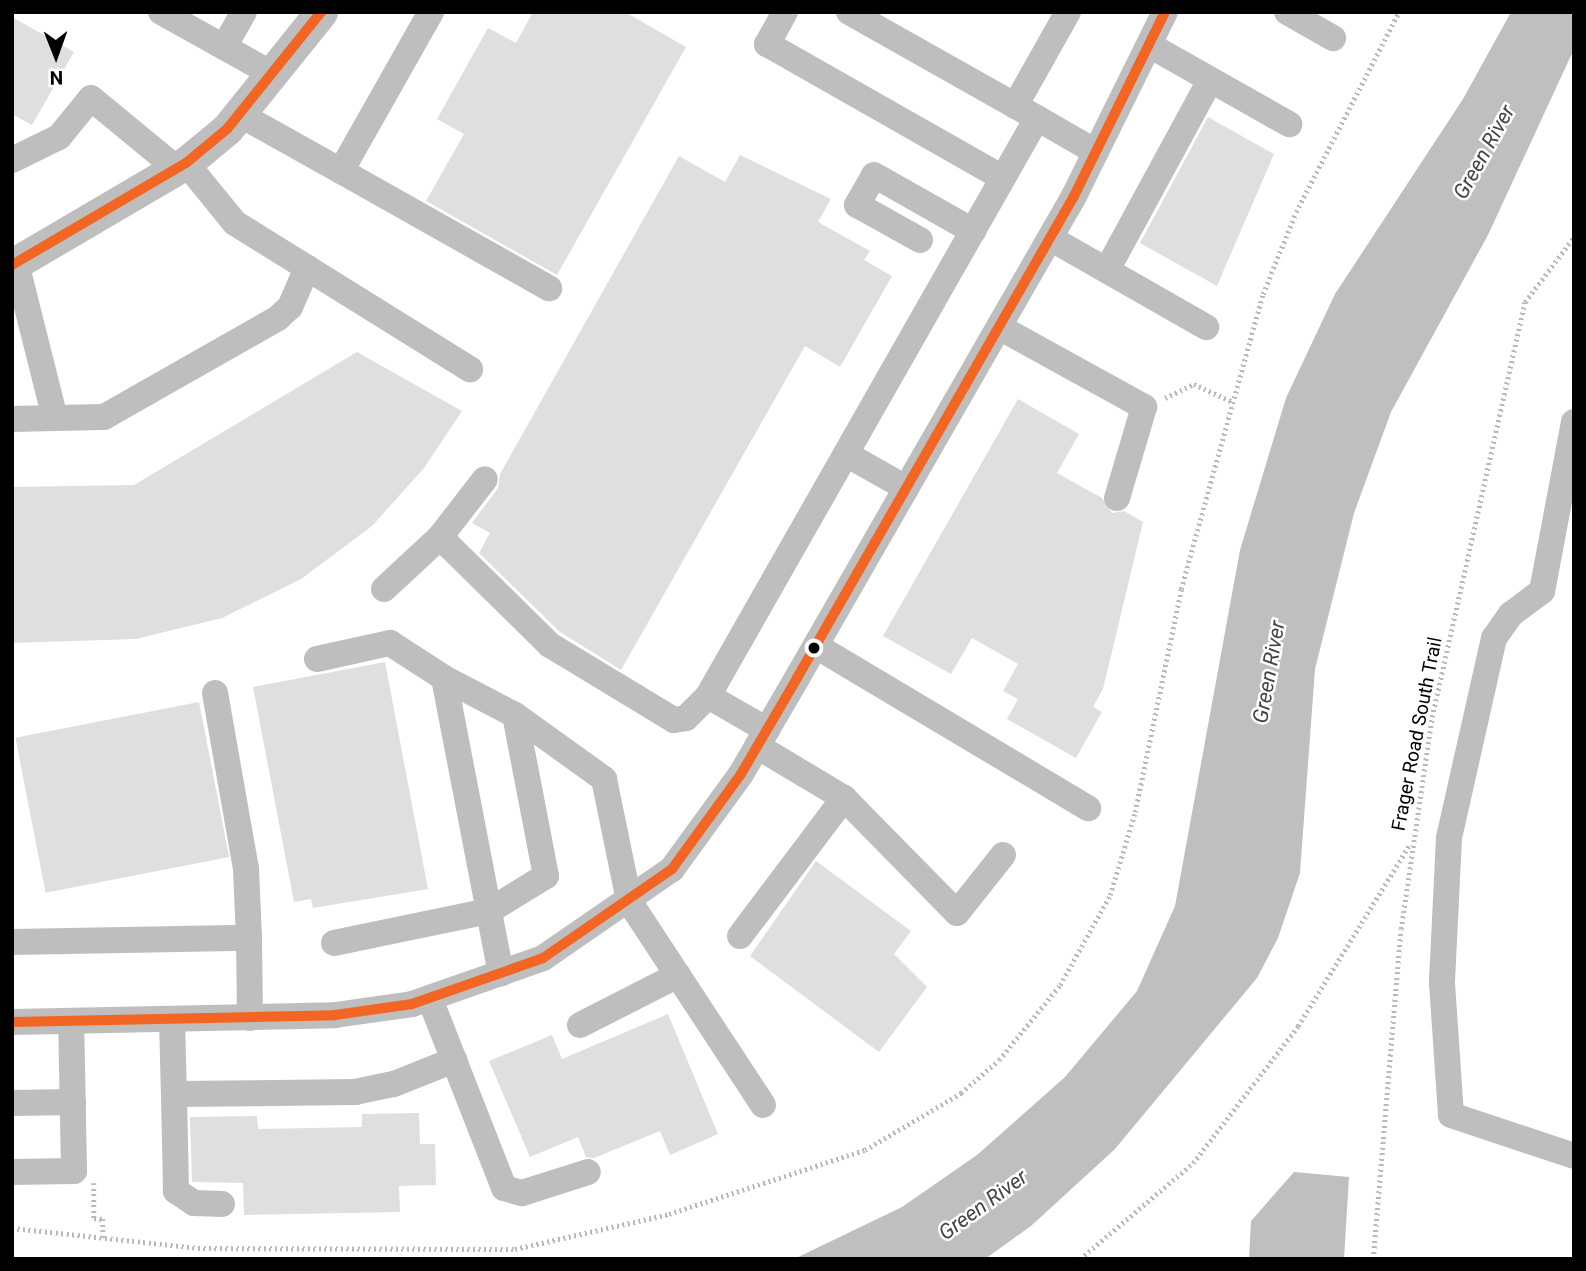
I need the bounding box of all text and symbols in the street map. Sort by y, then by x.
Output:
north arrow [21,21,91,91]
text: N [49,66,63,89]
water label: Green River [1448,101,1520,203]
water label: Green River [1248,619,1290,725]
street label: Frager Road South Trail [1387,635,1447,833]
unlabelled marker [807,641,821,655]
water label: Green River [934,1164,1032,1246]

